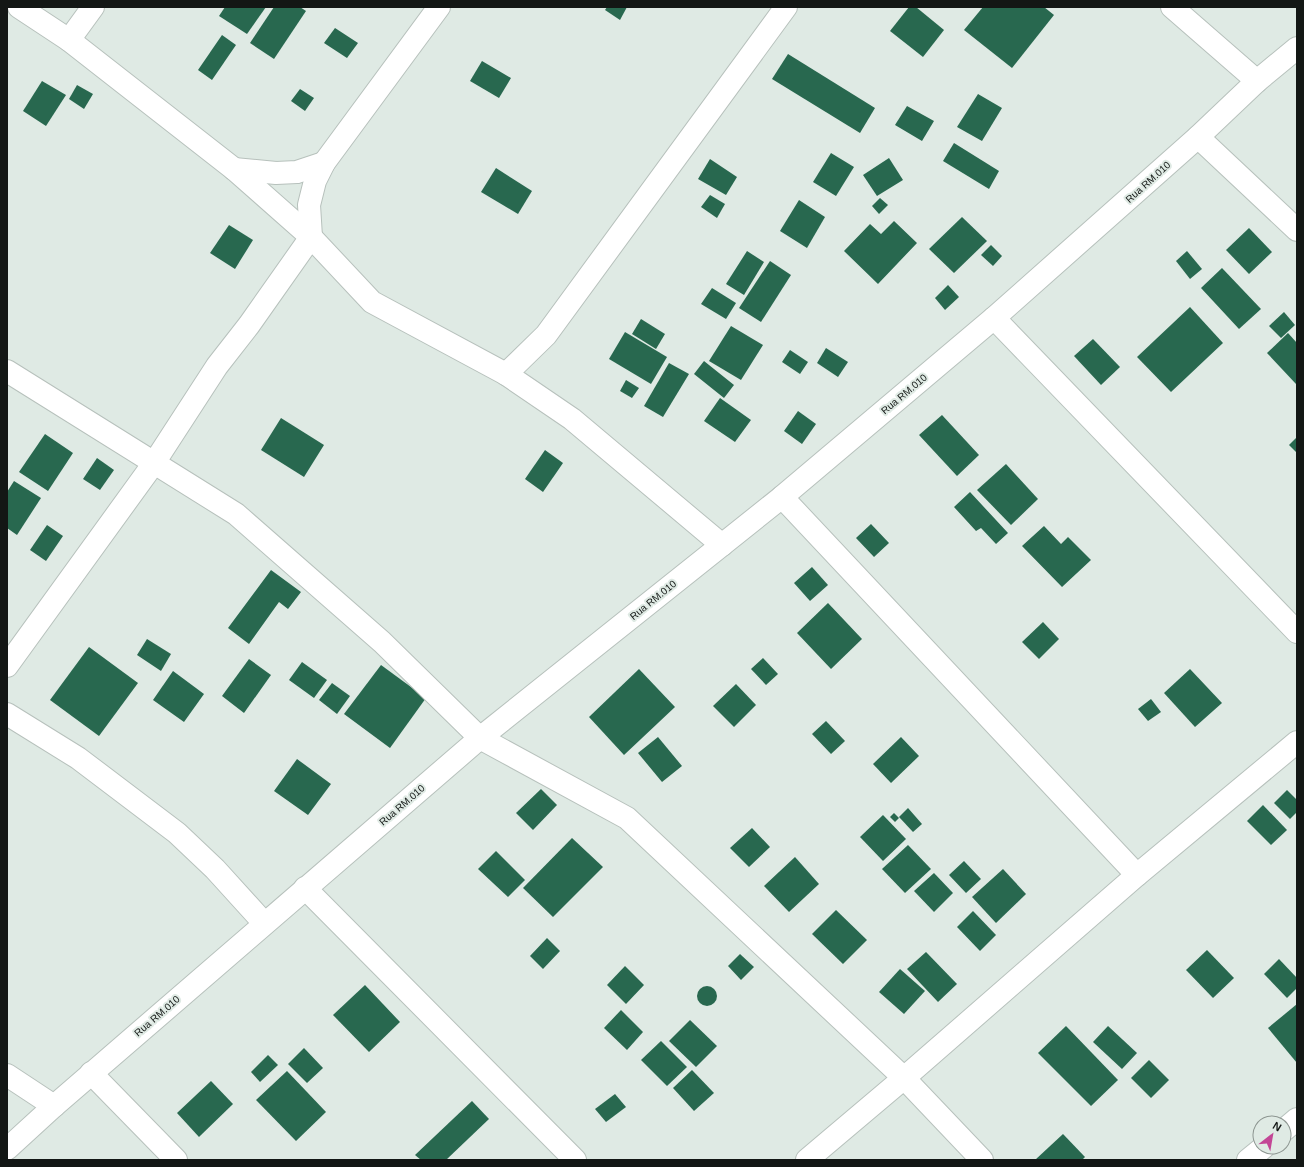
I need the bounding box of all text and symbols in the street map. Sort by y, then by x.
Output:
street label: Rua RM.010 [1123,159,1173,205]
street label: Rua RM.010 [879,371,929,416]
street label: Rua RM.010 [628,578,679,622]
street label: Rua RM.010 [377,782,427,828]
street label: Rua RM.010 [132,993,182,1039]
north arrow [1252,1115,1292,1155]
text: N [1271,1119,1284,1134]

